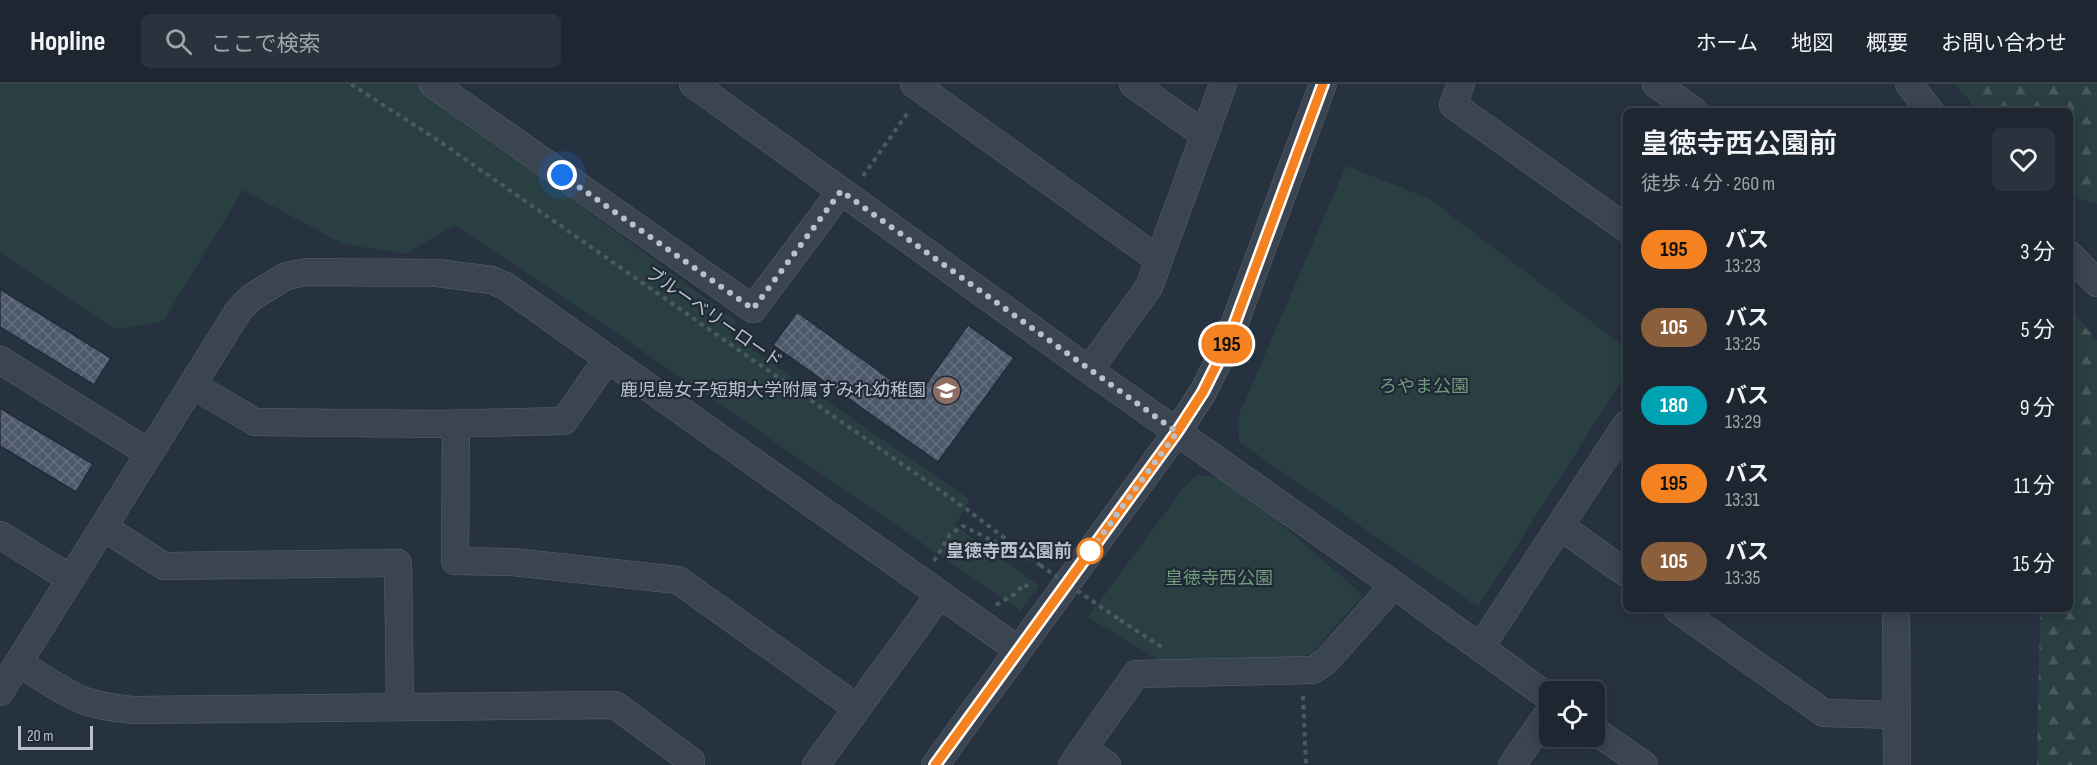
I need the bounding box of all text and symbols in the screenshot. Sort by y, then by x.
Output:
search box [141,14,561,68]
text: Hopline [30,25,105,58]
icon: search [162,25,195,58]
text: ここで検索 [210,31,320,58]
text: ホーム [1696,31,1758,56]
text: 地図 [1791,31,1833,56]
text: 概要 [1866,31,1908,56]
text: お問い合わせ [1941,31,2067,56]
text: 皇徳寺西公園前 [1641,128,1837,161]
button: heart [1992,128,2055,191]
your location [547,160,577,190]
text: 徒歩 · 4 分 · 260 m [1641,172,1775,196]
text: バス [1725,227,1769,254]
text: 195 [1660,237,1688,262]
text: 3 分 [2020,239,2055,266]
text: 13:23 [1725,254,1761,278]
street label: ブルーベリーロード [641,262,786,372]
text: バス [1725,305,1769,332]
text: 105 [1660,315,1688,340]
text: 5 分 [2021,317,2055,344]
line badge: 195 [1192,324,1262,364]
text: 195 [1213,332,1241,357]
text: 13:25 [1725,332,1760,356]
school or university icon: 鹿児島女子短期大学附属すみれ幼稚園 [931,374,963,406]
park label: ろやま公園 [1379,376,1469,397]
place label: 鹿児島女子短期大学附属すみれ幼稚園 [620,380,926,401]
text: バス [1725,383,1769,410]
text: 180 [1660,393,1688,418]
text: 9 分 [2020,395,2055,422]
text: 13:29 [1725,410,1761,434]
text: バス [1725,461,1769,488]
text: 195 [1660,471,1688,496]
text: 11 分 [2014,473,2055,500]
text: 13:31 [1725,488,1760,512]
marker: 皇徳寺西公園前 [1077,538,1103,564]
text: バス [1725,539,1769,566]
place label: 皇徳寺西公園前 [946,541,1072,562]
text: 105 [1660,549,1688,574]
text: 15 分 [2013,551,2055,578]
text: 13:35 [1725,566,1761,590]
park label: 皇徳寺西公園 [1165,568,1273,589]
map controls [1539,681,1605,747]
button: locate [1539,681,1605,747]
scale bar [18,723,93,750]
text: 20 m [27,727,54,746]

